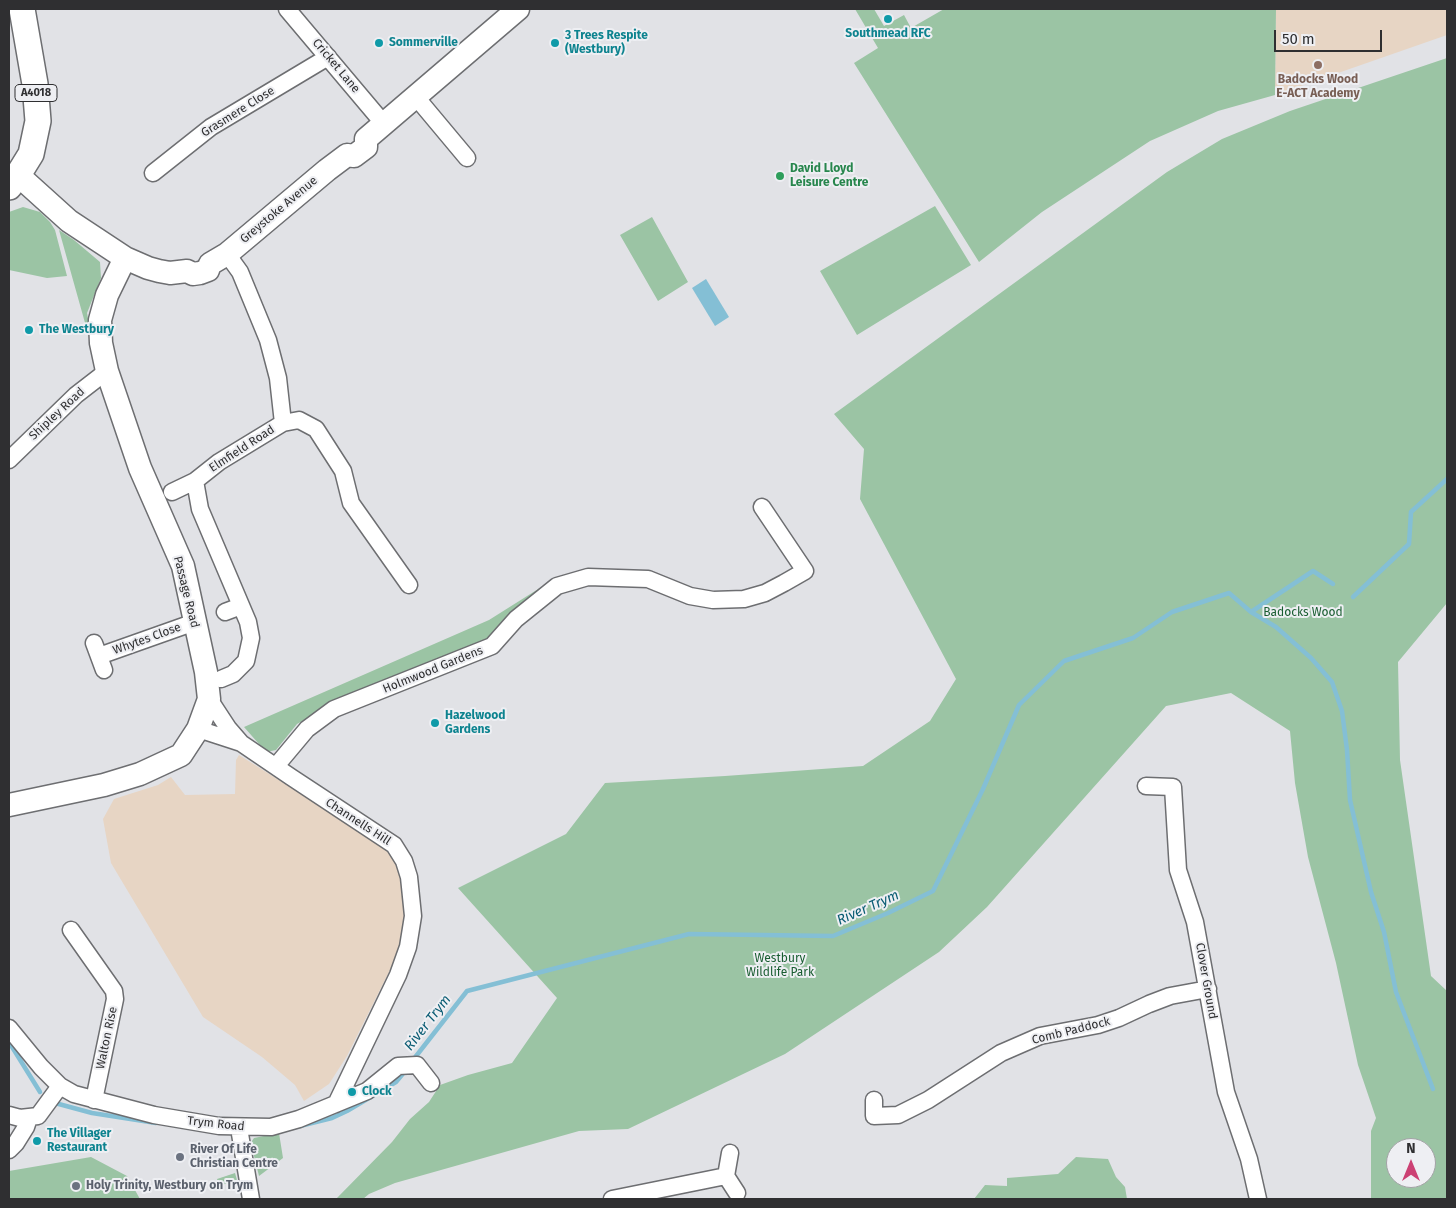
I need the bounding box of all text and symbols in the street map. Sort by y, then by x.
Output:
marker: Southmead RFC [882,13,894,25]
scale bar [1276,20,1384,52]
place label: Southmead RFC [845,27,931,41]
place label: 3 Trees Respite (Westbury) [565,29,648,57]
text: 50 m [1282,30,1315,48]
street label: Cricket Lane [309,36,363,96]
place label: Sommerville [389,36,458,50]
marker: Sommerville [373,37,385,49]
marker: 3 Trees Respite (Westbury) [549,37,561,49]
marker: Badocks Wood E-ACT Academy [1312,59,1324,71]
place label: Badocks Wood E-ACT Academy [1276,73,1360,101]
street label: Grasmere Close [199,84,277,140]
road number: A4018 [15,85,57,102]
place label: David Lloyd Leisure Centre [790,162,868,190]
marker: David Lloyd Leisure Centre [774,170,786,182]
street label: Greystoke Avenue [237,173,321,247]
place label: The Westbury [39,323,114,337]
marker: The Westbury [23,324,35,336]
street label: Shipley Road [26,385,88,443]
street label: Elmfield Road [207,423,277,475]
street label: Passage Road [170,555,202,629]
park label: Badocks Wood [1263,606,1343,620]
street label: Whytes Close [111,620,183,658]
street label: Holmwood Gardens [381,643,485,697]
place label: Hazelwood Gardens [445,709,505,737]
marker: Hazelwood Gardens [429,717,441,729]
street label: Channells Hill [323,795,393,849]
water label: River Trym [834,887,902,929]
street label: Clover Ground [1192,942,1220,1020]
park label: Westbury Wildlife Park [746,952,814,980]
water label: River Trym [401,992,455,1054]
street label: Walton Rise [93,1005,121,1071]
street label: Comb Paddock [1030,1014,1112,1048]
place label: Clock [362,1085,392,1099]
marker: Clock [346,1086,358,1098]
street label: Trym Road [187,1114,245,1134]
place label: The Villager Restaurant [47,1127,111,1155]
marker: The Villager Restaurant [31,1135,43,1147]
north arrow [1386,1138,1436,1188]
text: N [1406,1140,1416,1157]
place label: River Of Life Christian Centre [190,1143,278,1171]
marker: River Of Life Christian Centre [174,1151,186,1163]
place label: Holy Trinity, Westbury on Trym [86,1179,253,1193]
marker: Holy Trinity, Westbury on Trym [70,1180,82,1192]

